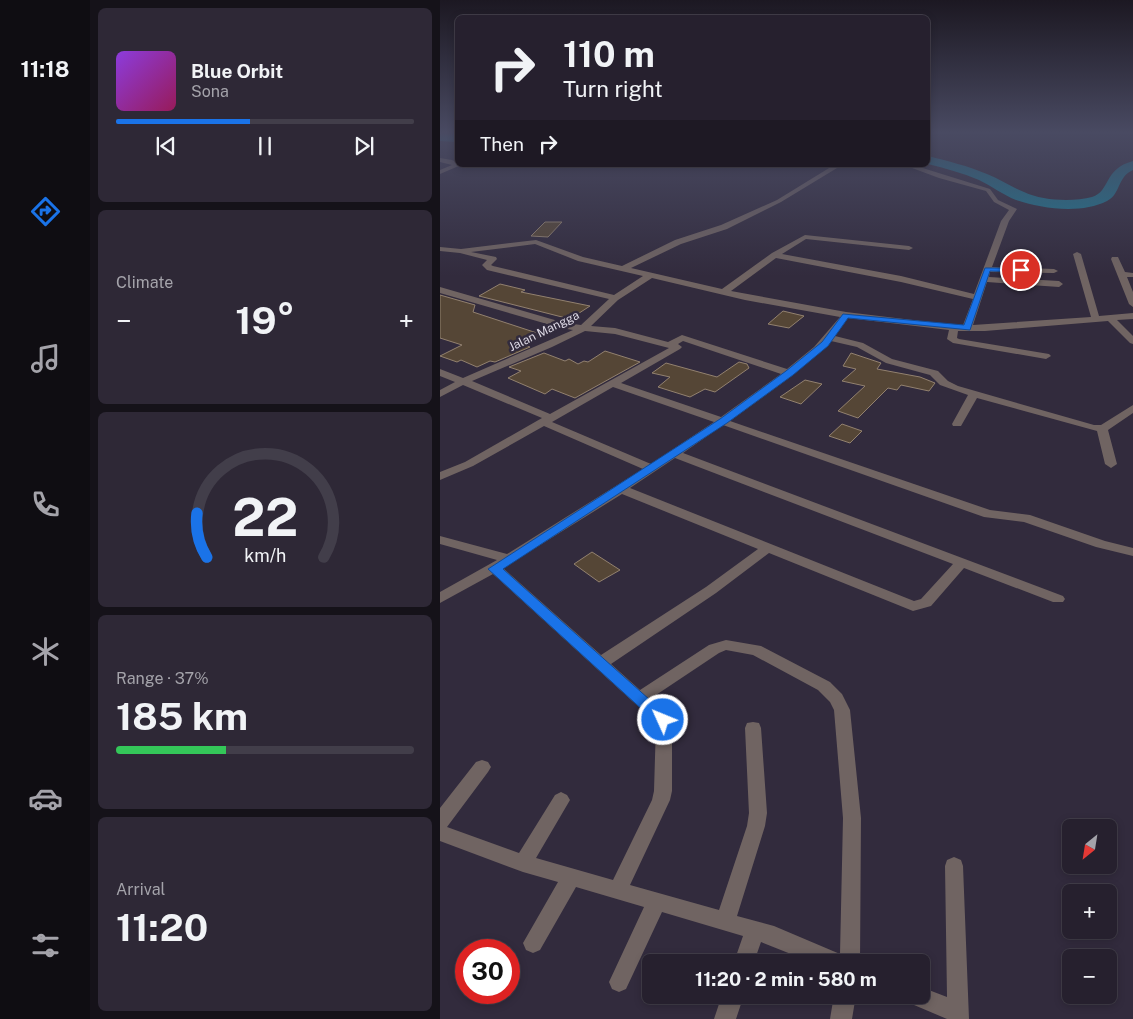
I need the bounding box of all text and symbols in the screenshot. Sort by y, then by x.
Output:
text: 110 m [563,34,655,75]
icon: right [480,35,545,100]
text: 11:18 [21,56,69,82]
text: Blue Orbit [191,60,283,82]
text: Turn right [563,76,663,102]
text: Sona [191,82,229,101]
icon: right [534,130,562,158]
icon: previous [152,132,180,160]
icon: pause [251,132,279,160]
icon: next [350,132,378,160]
text: Then [480,133,524,155]
icon: directions [28,194,63,229]
pin [1000,249,1042,291]
icon: arrive [1007,256,1035,284]
text: Climate [116,273,173,292]
text: 19° [235,298,295,343]
text: − [116,304,132,337]
text: + [398,304,414,337]
street label: Jalan Mangga [506,308,582,354]
icon: music [28,341,63,376]
icon: phone [28,487,63,522]
text: 22 [232,487,298,548]
text: km/h [244,545,286,566]
icon: climate [28,634,63,669]
text: Range · 37% [116,669,209,688]
position arrow [636,693,688,745]
text: 185 km [116,694,248,739]
icon: car [28,781,63,816]
north arrow [1062,819,1118,874]
map controls [1062,819,1117,1004]
text: Arrival [116,880,165,899]
button: + [1062,884,1117,939]
text: 11:20 [116,905,208,950]
icon: filters [28,928,63,963]
speed limit sign: 30 [455,939,520,1004]
button: − [1062,949,1117,1004]
text: 11:20 · 2 min · 580 m [695,968,877,990]

